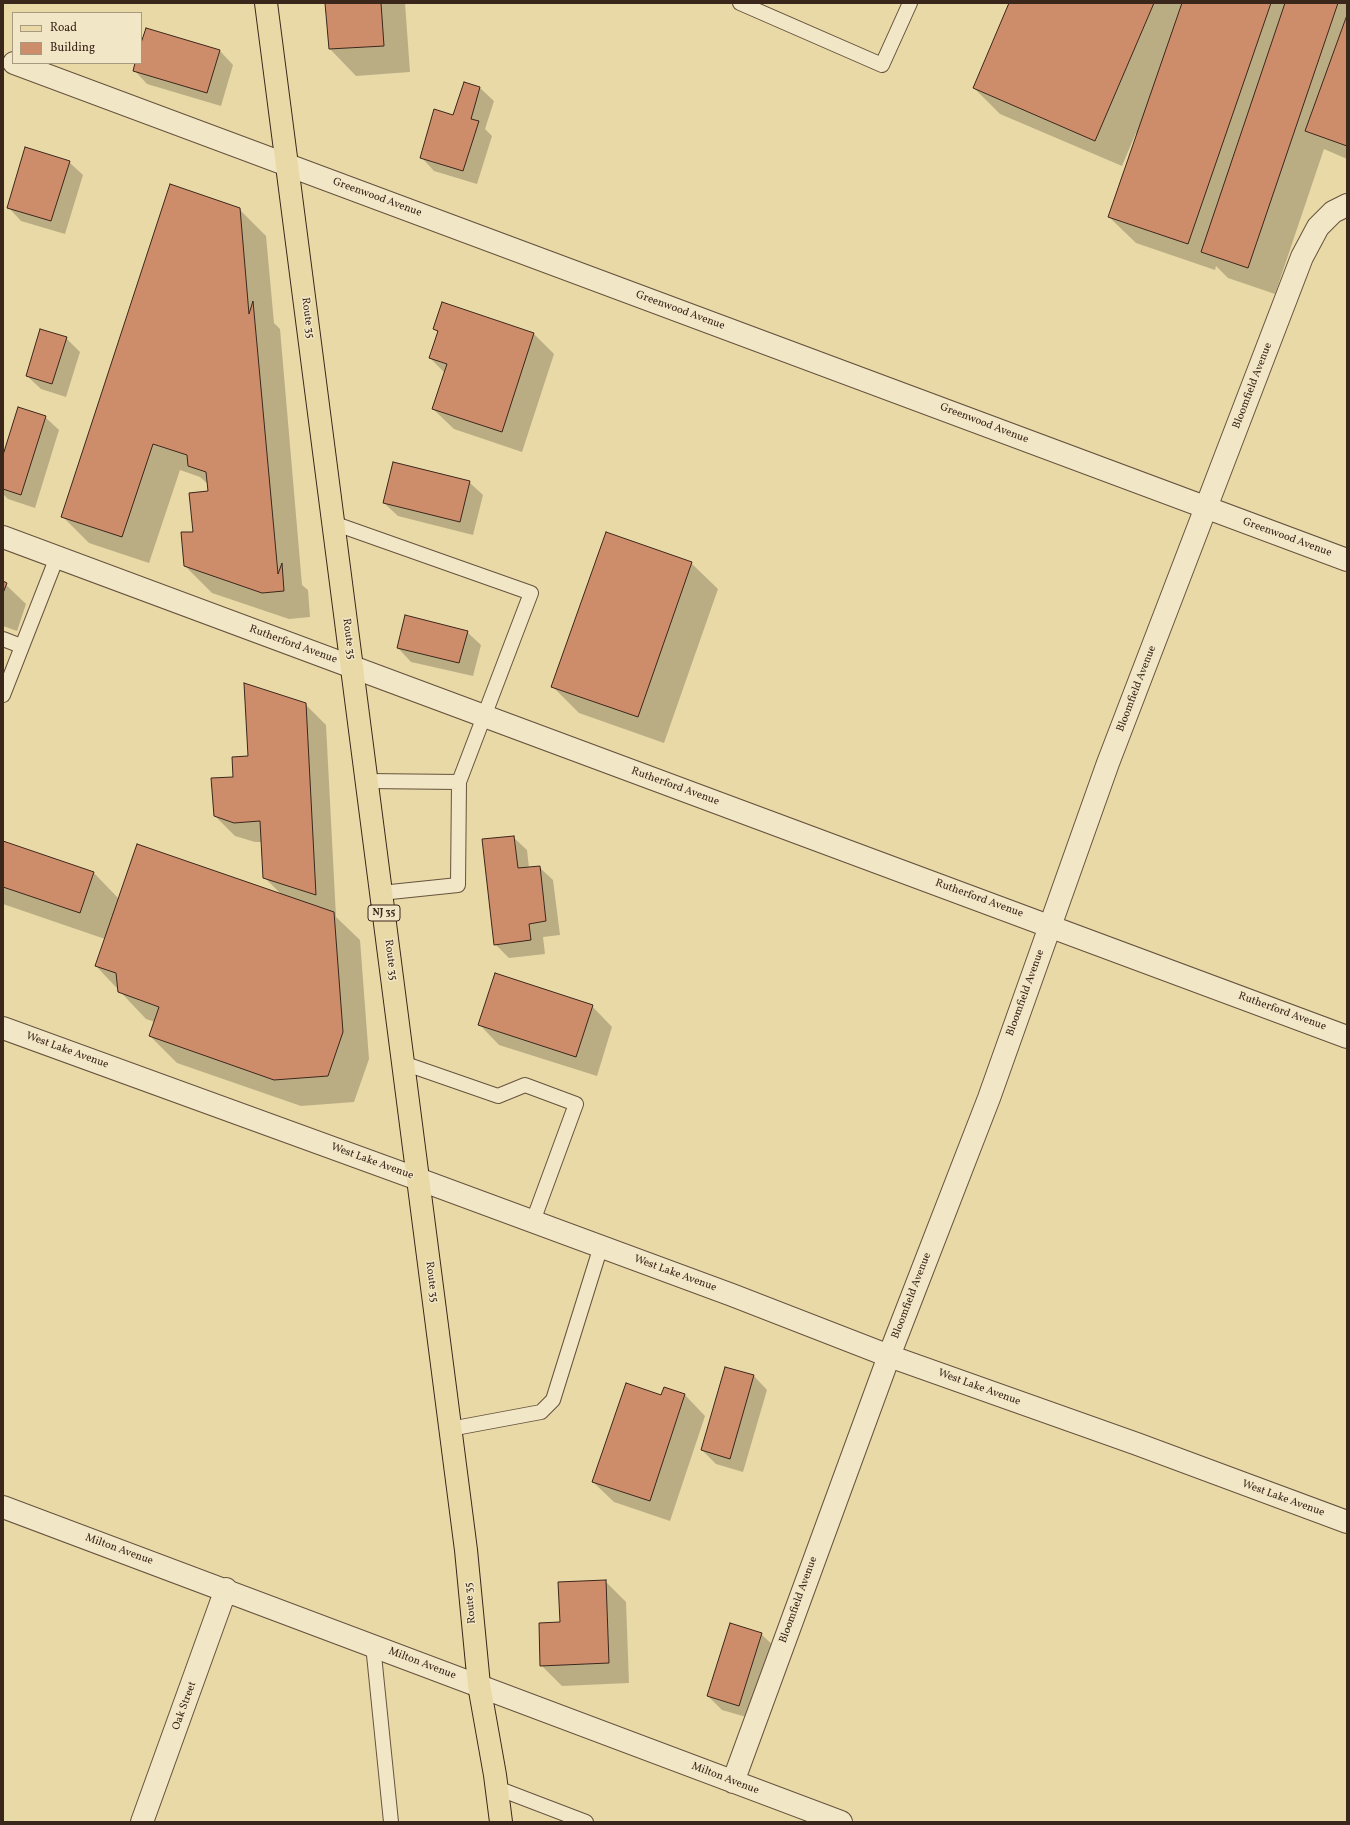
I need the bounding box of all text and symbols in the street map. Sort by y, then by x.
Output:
legend [12,12,142,64]
text: Road [50,20,77,36]
text: Building [50,40,95,56]
street label: Greenwood Avenue [331,176,423,220]
street label: Greenwood Avenue [634,289,726,333]
street label: Route 35 [298,297,316,339]
street label: Bloomfield Avenue [1230,341,1276,431]
street label: Greenwood Avenue [938,401,1030,447]
street label: Greenwood Avenue [1241,516,1333,560]
street label: Route 35 [339,618,357,660]
street label: Rutherford Avenue [247,623,339,667]
street label: Bloomfield Avenue [1114,644,1160,734]
street label: Rutherford Avenue [629,765,721,809]
street label: Rutherford Avenue [933,877,1025,921]
road number: NJ 35 [368,905,400,921]
street label: Route 35 [381,939,399,981]
street label: Bloomfield Avenue [1004,948,1048,1038]
street label: Rutherford Avenue [1236,990,1328,1034]
street label: West Lake Avenue [24,1030,110,1072]
street label: West Lake Avenue [329,1141,415,1183]
street label: Bloomfield Avenue [889,1251,935,1341]
street label: West Lake Avenue [632,1253,718,1295]
street label: Route 35 [422,1261,440,1303]
street label: West Lake Avenue [936,1367,1022,1409]
street label: West Lake Avenue [1240,1478,1326,1520]
street label: Milton Avenue [83,1532,155,1568]
street label: Bloomfield Avenue [777,1555,821,1645]
street label: Route 35 [463,1582,479,1624]
street label: Milton Avenue [386,1645,458,1683]
street label: Oak Street [170,1680,200,1732]
street label: Milton Avenue [689,1760,761,1798]

